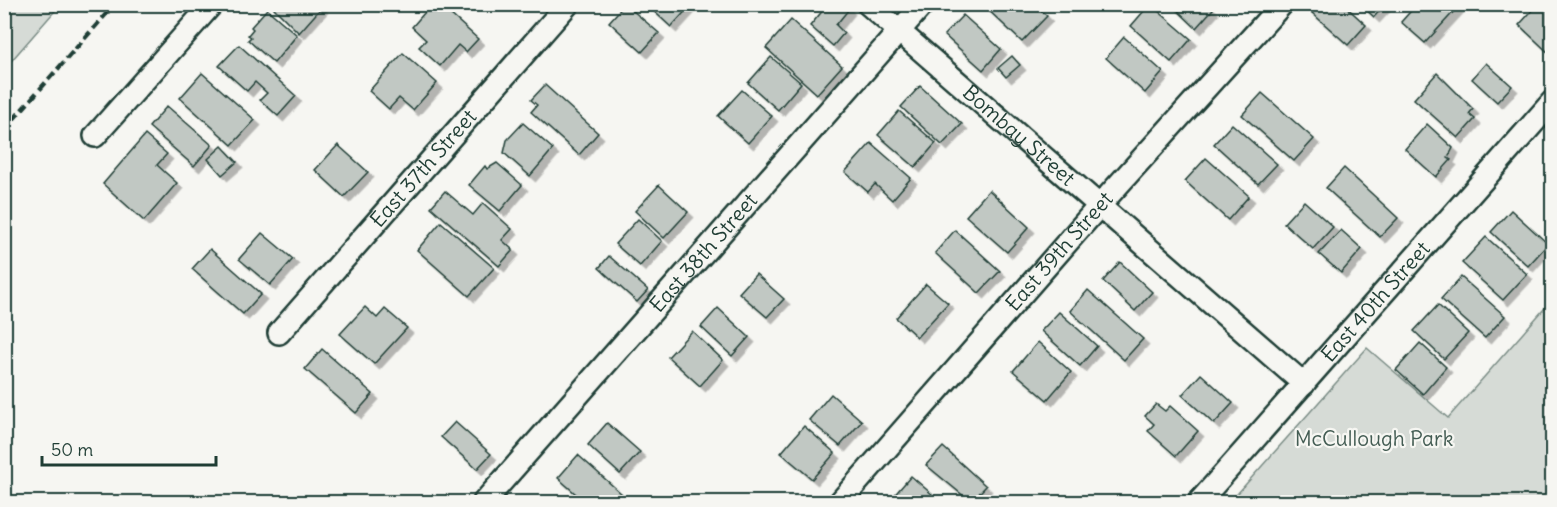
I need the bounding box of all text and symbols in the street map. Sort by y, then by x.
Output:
street label: Bombay Street [957,79,1081,191]
street label: East 37th Street [364,104,482,233]
street label: East 39th Street [999,186,1119,316]
street label: East 38th Street [643,187,763,318]
street label: East 40th Street [1315,236,1436,367]
park label: McCullough Park [1295,425,1453,452]
scale bar [42,429,216,467]
text: 50 m [51,438,93,461]

